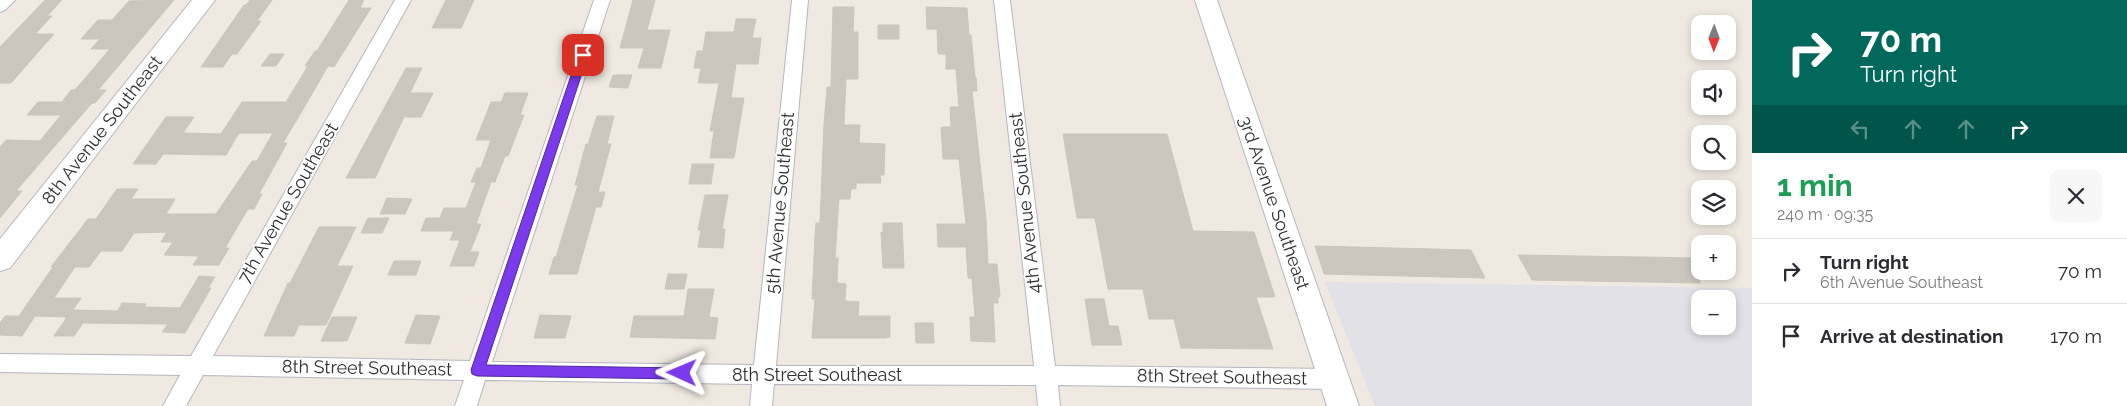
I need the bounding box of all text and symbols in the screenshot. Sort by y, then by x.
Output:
north arrow [1691,15,1736,60]
map controls [1691,15,1736,335]
text: 70 m [1860,19,1942,60]
icon: right [1777,20,1842,85]
pin [562,34,604,76]
icon: arrive [569,41,597,69]
street label: 8th Avenue Southeast [37,51,166,208]
text: Turn right [1860,61,1957,87]
button: sound [1691,70,1736,115]
street label: 5th Avenue Southeast [761,111,798,295]
street label: 4th Avenue Southeast [1005,111,1044,295]
street label: 3rd Avenue Southeast [1235,113,1314,293]
icon: left [1846,115,1874,143]
icon: ahead [1899,115,1927,143]
icon: ahead [1952,115,1980,143]
icon: right [2005,115,2033,143]
street label: 7th Avenue Southeast [233,119,342,287]
button: search [1691,125,1736,170]
text: 1 min [1777,168,1853,203]
button: close [2050,170,2102,222]
button: layers [1691,180,1736,225]
text: 240 m · 09:35 [1777,205,1873,224]
button: + [1691,235,1736,280]
text: Turn right [1820,251,1909,273]
icon: right [1777,257,1805,285]
text: 70 m [2058,260,2102,282]
text: 6th Avenue Southeast [1820,273,1983,292]
button: − [1691,290,1736,335]
icon: arrive [1777,322,1805,350]
text: Arrive at destination [1820,325,2004,347]
text: 170 m [2050,325,2102,347]
position arrow [655,346,707,398]
street label: 8th Street Southeast [282,356,452,379]
street label: 8th Street Southeast [732,364,902,385]
street label: 8th Street Southeast [1137,365,1307,388]

